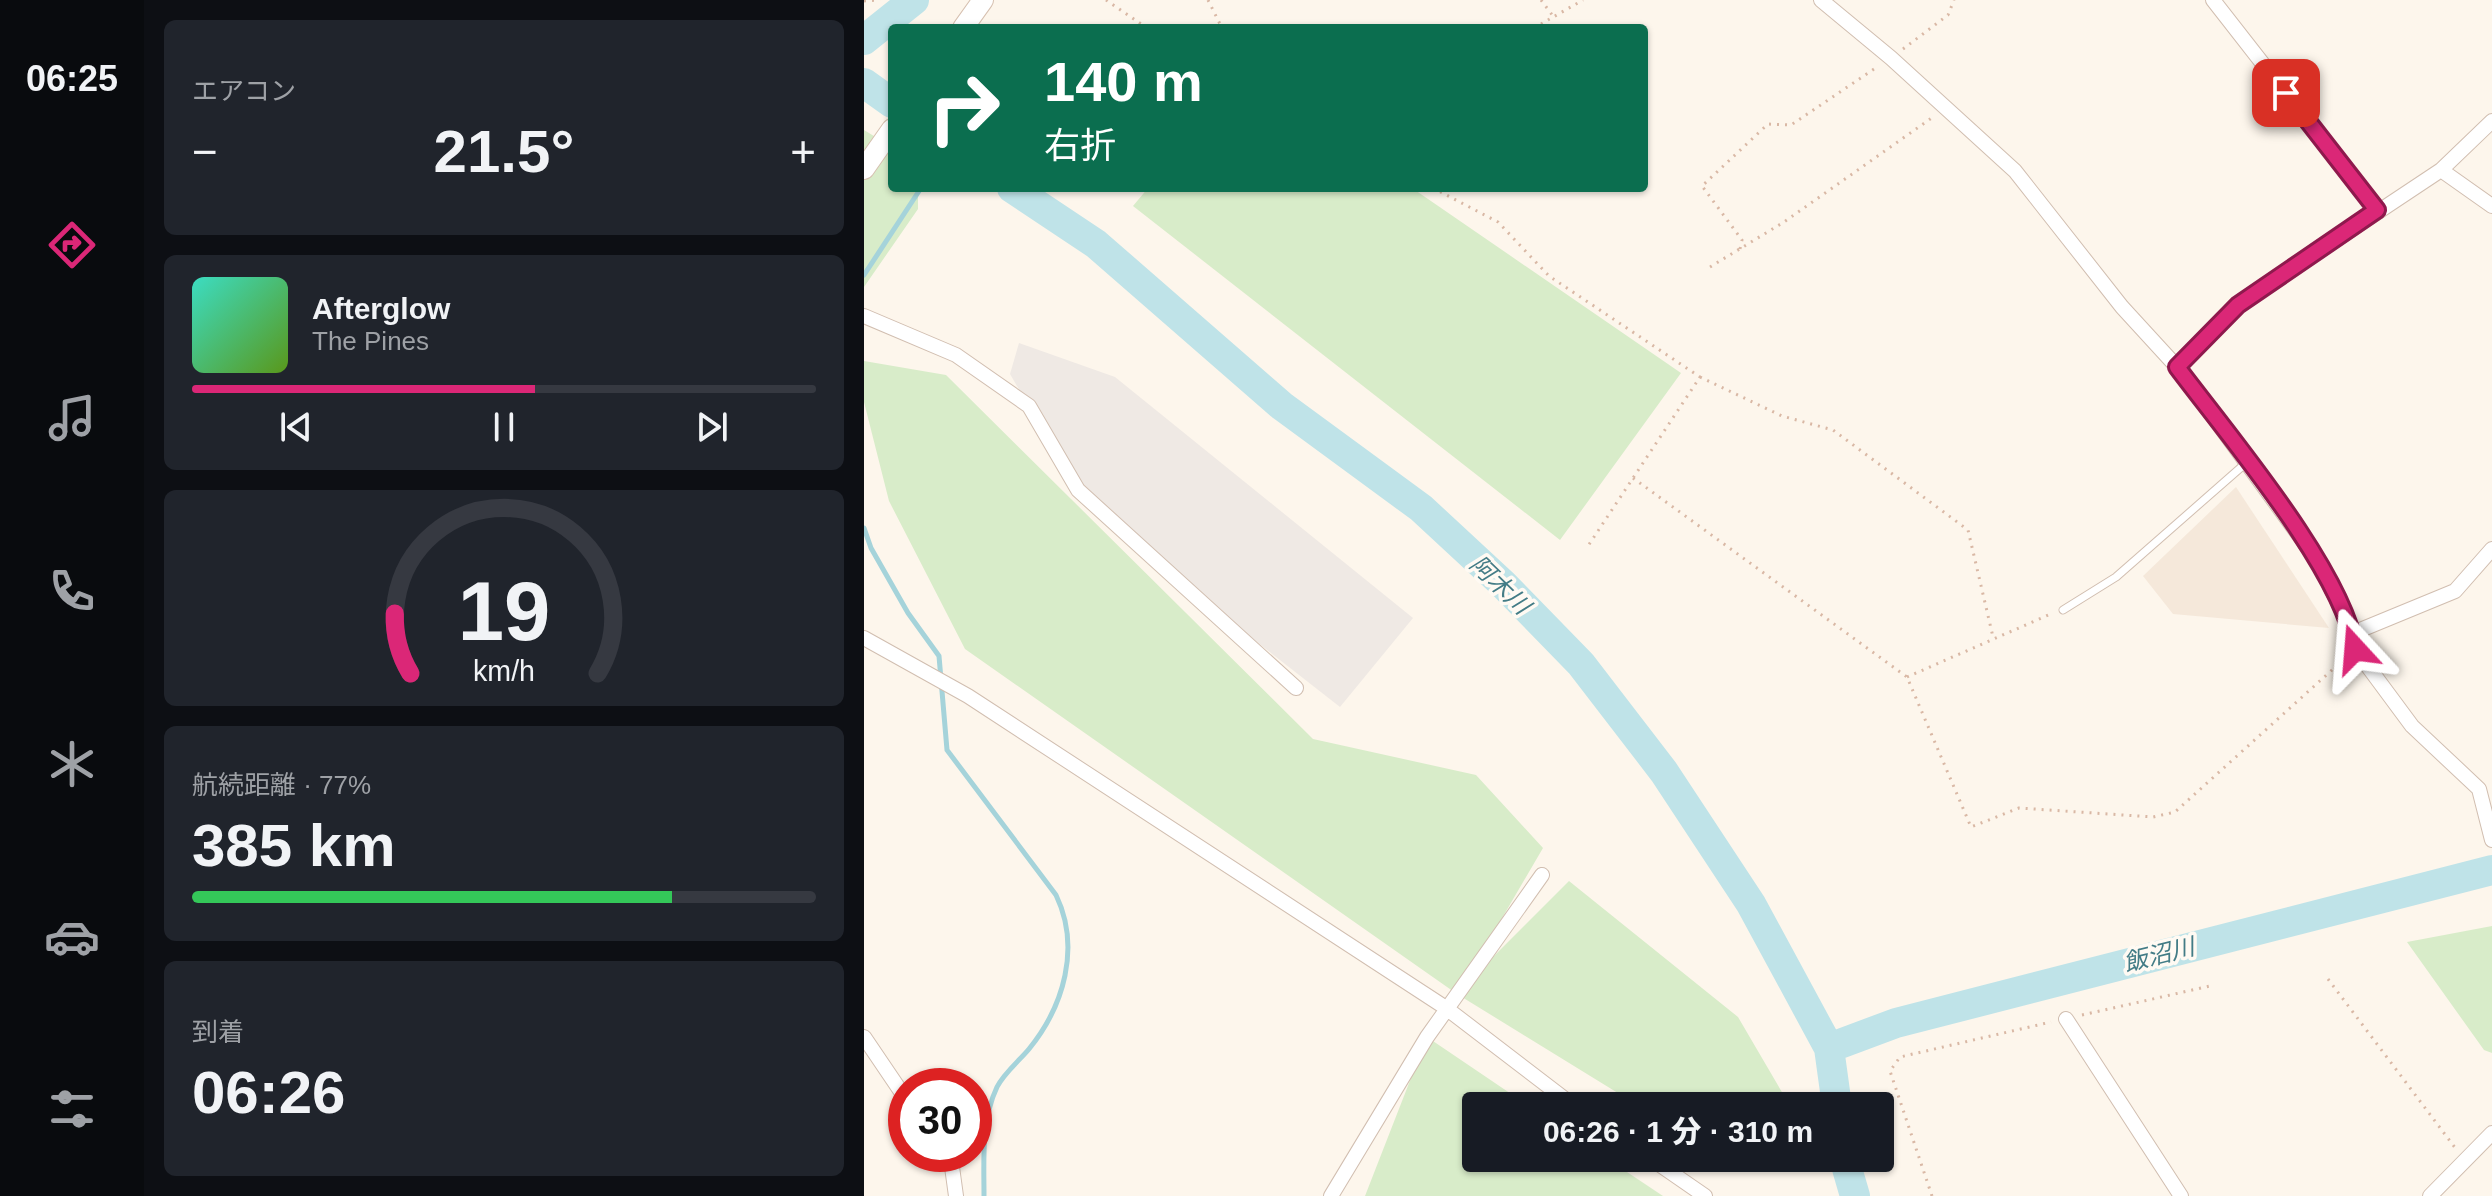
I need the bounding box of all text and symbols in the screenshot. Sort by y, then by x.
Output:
text: 140 m [1044,50,1203,113]
icon: right [912,56,1016,160]
text: 06:25 [26,58,118,99]
pin [2252,59,2320,127]
icon: arrive [2264,71,2308,115]
text: エアコン [192,76,296,106]
text: 21.5° [434,118,574,185]
text: 右折 [1044,125,1116,166]
text: − [192,127,218,176]
text: + [790,127,816,176]
icon: directions [44,217,100,273]
text: Afterglow [312,292,450,325]
text: The Pines [312,326,429,356]
icon: music [44,390,100,446]
icon: previous [274,405,318,449]
icon: pause [482,405,526,449]
icon: next [690,405,734,449]
water label: 阿木川 [1465,550,1538,621]
icon: phone [44,563,100,619]
text: 19 [458,565,550,658]
position arrow [2313,607,2397,691]
text: km/h [473,655,535,687]
icon: climate [44,736,100,792]
text: 航続距離 · 77% [192,770,371,800]
text: 385 km [192,812,396,879]
icon: car [44,909,100,965]
water label: 飯沼川 [2121,932,2200,976]
text: 到着 [192,1017,244,1047]
text: 06:26 [192,1059,345,1126]
speed limit sign: 30 [888,1068,992,1172]
icon: filters [44,1081,100,1137]
text: 06:26 · 1 分 · 310 m [1543,1115,1813,1148]

